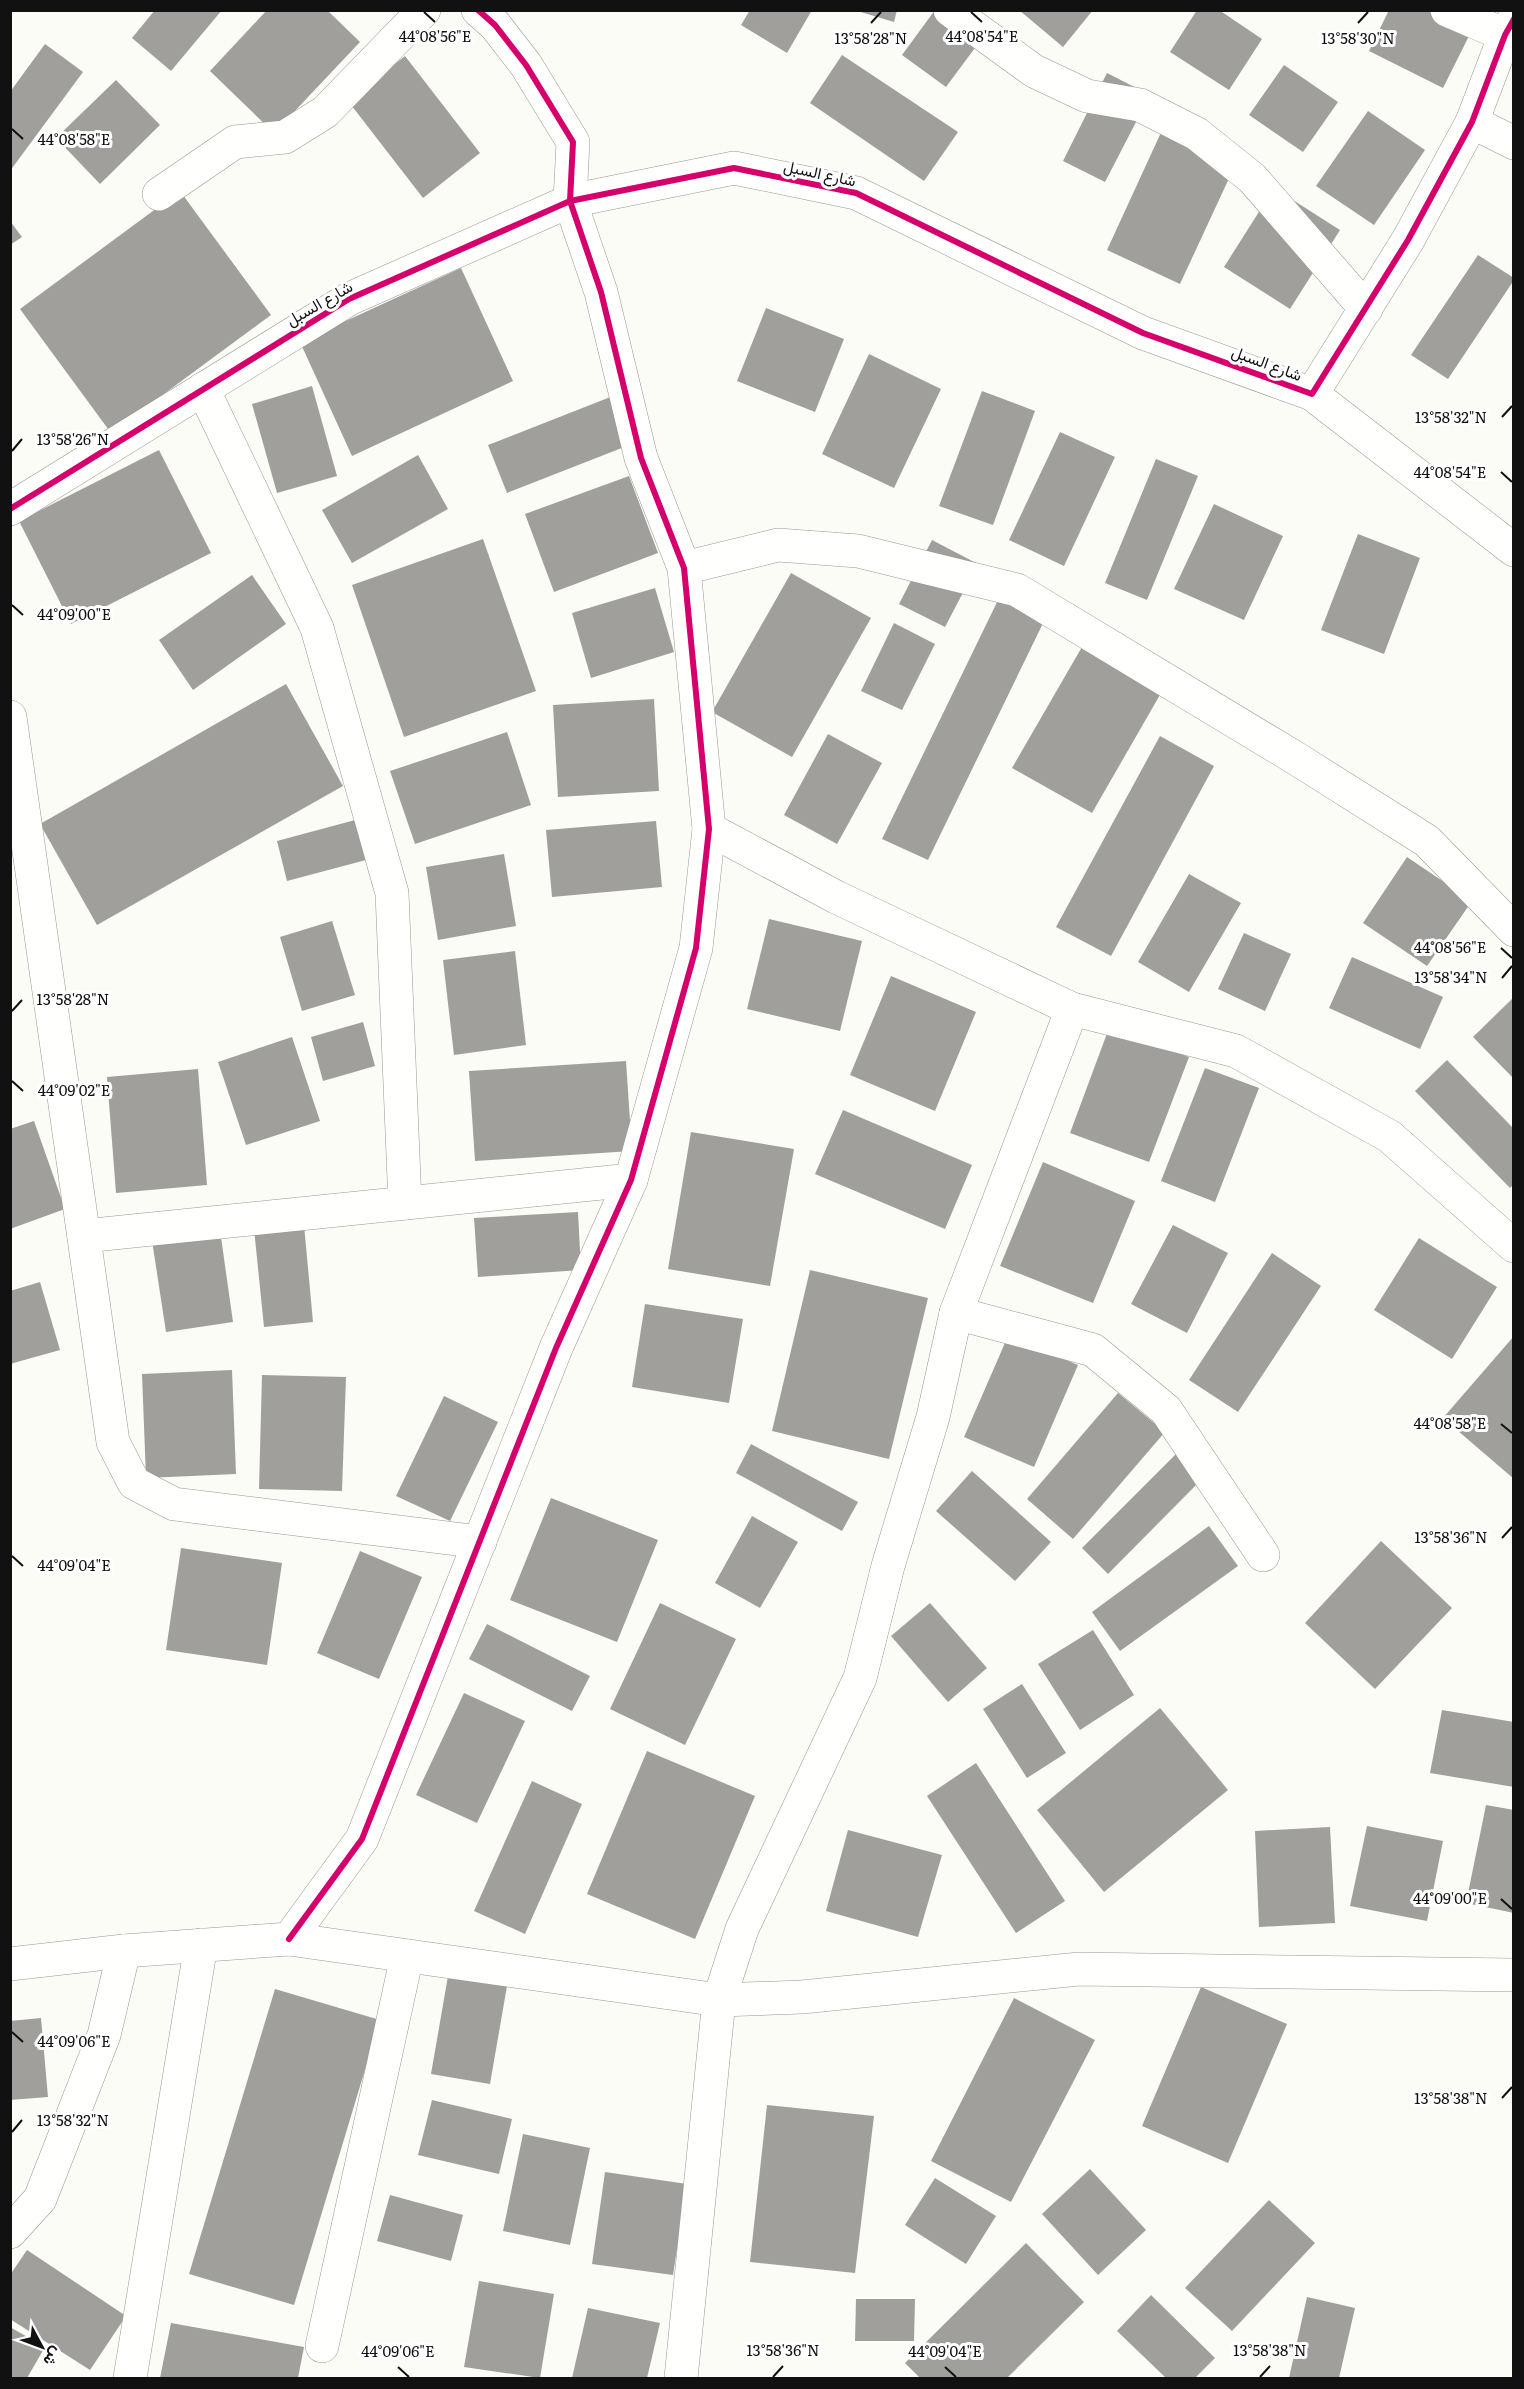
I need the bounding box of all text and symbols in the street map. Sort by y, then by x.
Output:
text: 44°08'56"E [399,24,471,47]
text: 44°08'54"E [946,24,1018,47]
text: 13°58'28"N [835,26,907,49]
text: 13°58'30"N [1321,26,1395,49]
text: 44°08'58"E [38,127,110,150]
street label: شارع السبل [782,153,859,192]
street label: شارع السبل [281,273,357,332]
street label: شارع السبل [1228,338,1306,387]
text: 13°58'32"N [1415,405,1487,428]
text: 13°58'26"N [37,427,109,450]
text: 44°08'54"E [1414,460,1486,483]
text: 44°09'00"E [37,602,111,625]
text: 44°08'56"E [1414,935,1486,958]
text: 13°58'34"N [1414,965,1488,988]
text: 13°58'28"N [37,987,109,1010]
text: 44°09'02"E [38,1078,110,1101]
text: 44°08'58"E [1414,1411,1486,1434]
text: 13°58'36"N [1414,1525,1488,1548]
text: 44°09'04"E [37,1553,111,1576]
text: 44°09'00"E [1413,1886,1487,1909]
text: 44°09'06"E [37,2029,111,2052]
text: 13°58'38"N [1414,2086,1488,2109]
text: 13°58'32"N [37,2108,109,2131]
north arrow [12,2317,72,2377]
text: 13°58'36"N [746,2338,820,2361]
text: 13°58'38"N [1233,2338,1307,2361]
text: 44°09'06"E [361,2339,435,2362]
text: 44°09'04"E [908,2339,982,2362]
text: ش [39,2342,69,2373]

